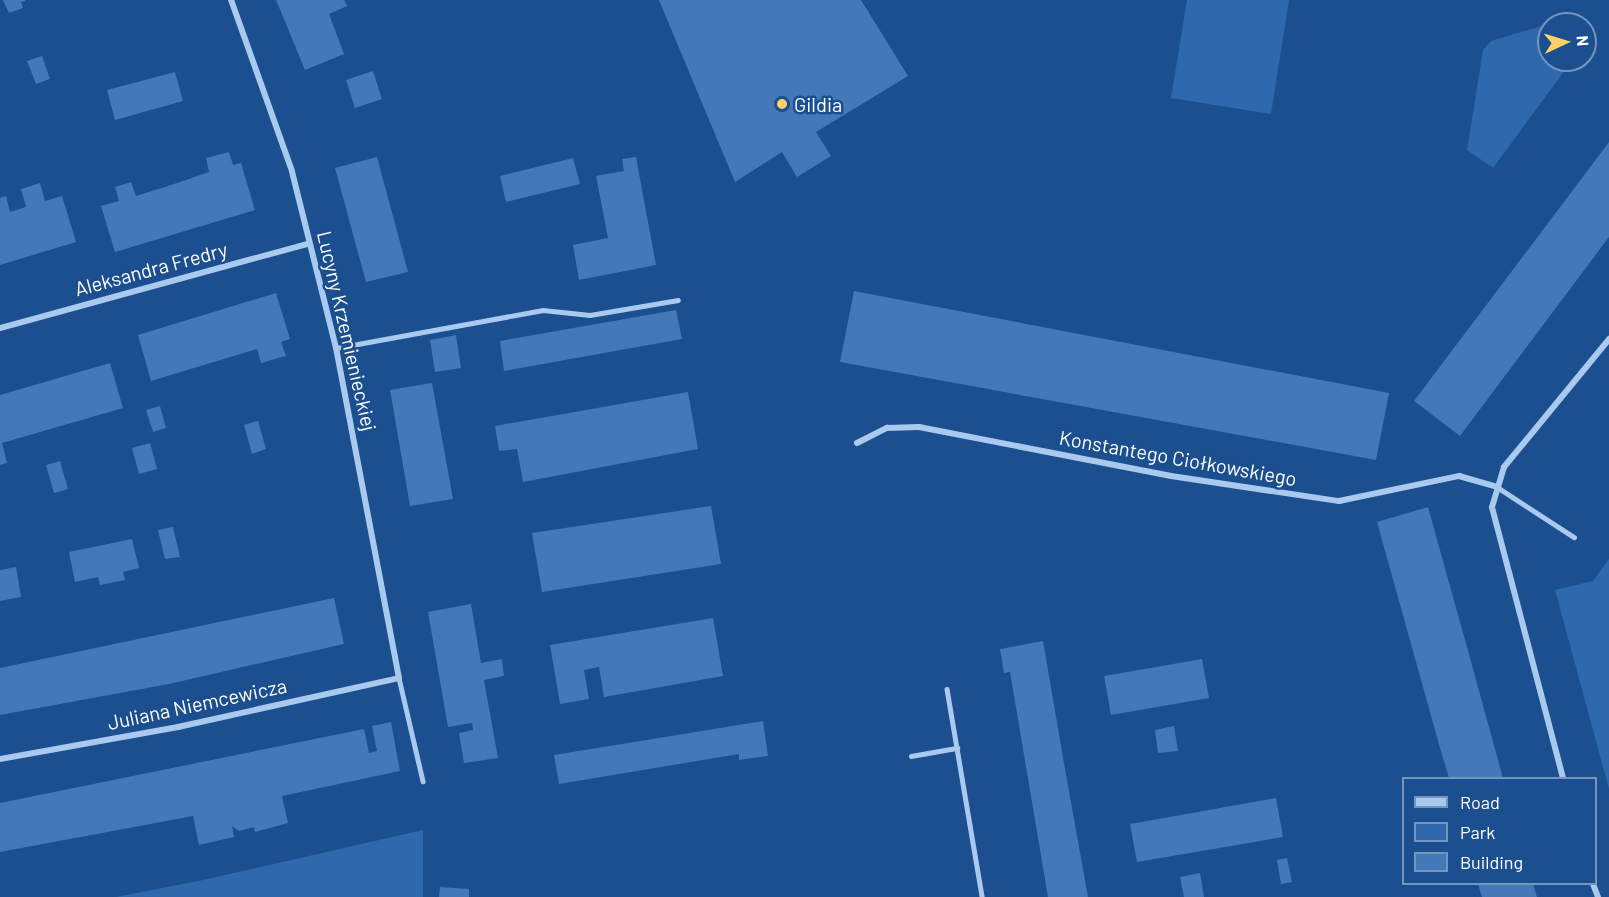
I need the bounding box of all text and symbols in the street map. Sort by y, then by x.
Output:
north arrow [1537,12,1597,72]
text: N [1574,35,1593,47]
place label: Gildia [794,92,842,116]
marker: Gildia [775,97,789,111]
street label: Lucyny Krzemienieckiej [312,229,382,433]
street label: Aleksandra Fredry [72,237,230,301]
street label: Konstantego Ciołkowskiego [1057,425,1299,491]
street label: Juliana Niemcewicza [105,673,289,735]
legend [1402,777,1597,885]
text: Road [1460,791,1500,813]
text: Park [1460,821,1495,843]
text: Building [1460,851,1523,873]

